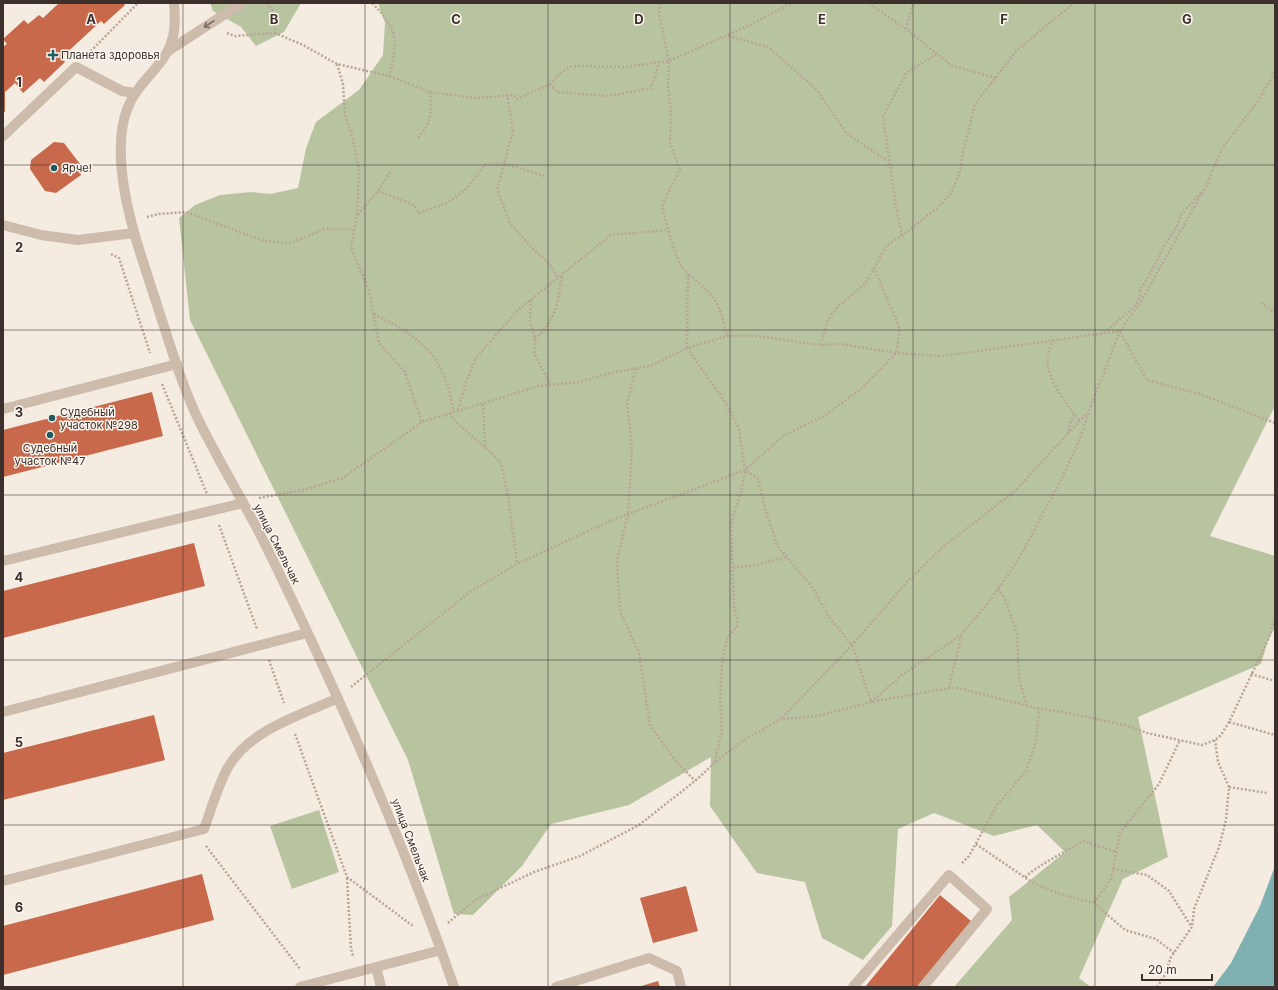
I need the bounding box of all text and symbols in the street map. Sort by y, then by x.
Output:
text: A [86,11,96,27]
text: B [270,11,279,27]
text: C [451,11,461,27]
text: D [634,11,644,27]
text: E [818,11,826,27]
text: F [1000,11,1008,27]
text: G [1182,11,1192,27]
one-way arrow [204,20,215,28]
place label: Планета здоровья [61,48,160,62]
marker: Планета здоровья [48,50,58,60]
text: 1 [16,74,22,90]
place label: Ярче! [62,161,92,175]
marker: Ярче! [49,163,59,173]
text: 2 [15,239,23,255]
text: 3 [15,404,23,420]
place label: Судебный участок №298 [60,405,138,432]
marker: Судебный участок №298 [47,413,57,423]
marker: Судебный участок №47 [45,430,55,440]
place label: Судебный участок №47 [15,441,85,468]
street label: улица Смельчак [251,502,303,587]
text: 4 [15,569,24,585]
text: 5 [15,734,23,750]
street label: улица Смельчак [389,796,433,884]
text: 6 [15,899,23,915]
scale bar [1142,956,1212,982]
text: 20 m [1148,962,1177,977]

